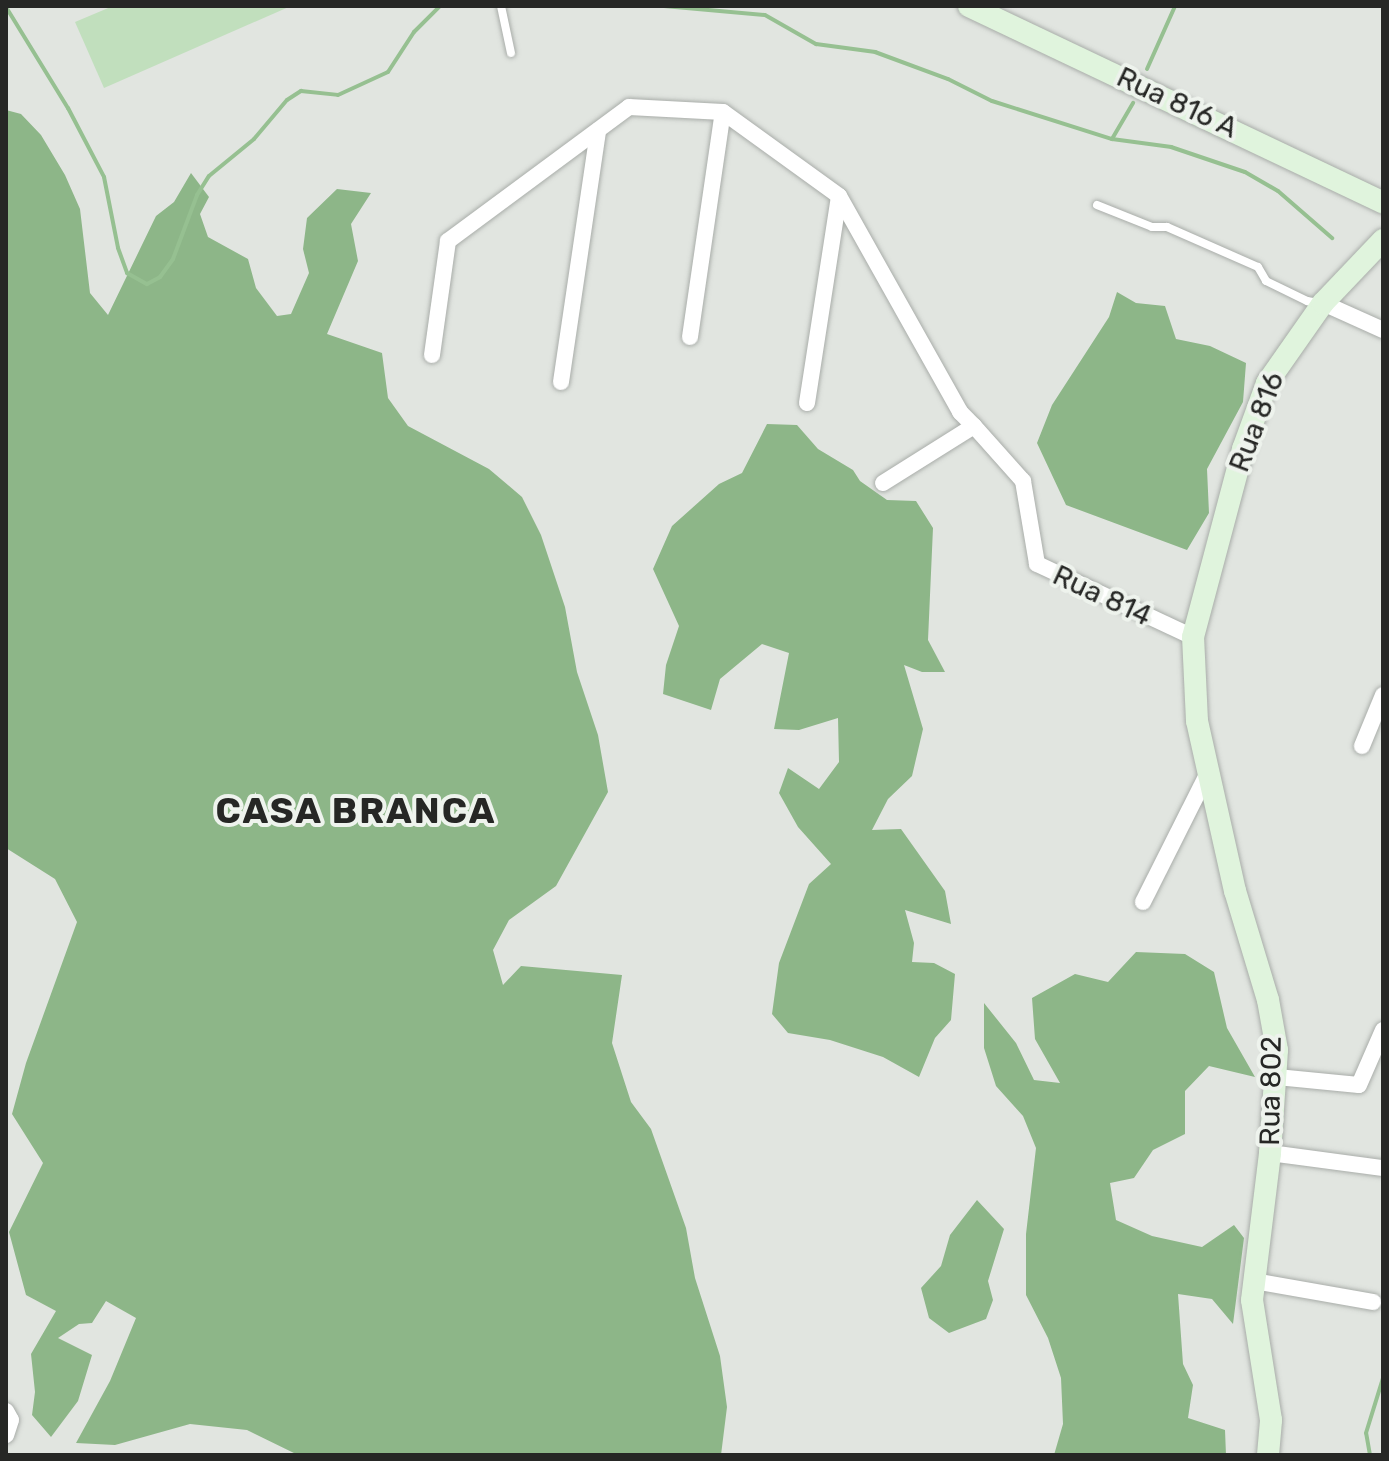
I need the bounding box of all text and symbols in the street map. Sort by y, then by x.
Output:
street label: Rua 816 A [1111,60,1243,146]
street label: Rua 816 [1223,367,1291,477]
street label: Rua 814 [1047,559,1157,633]
district label: CASA BRANCA [215,789,497,833]
street label: Rua 802 [1253,1036,1289,1146]

